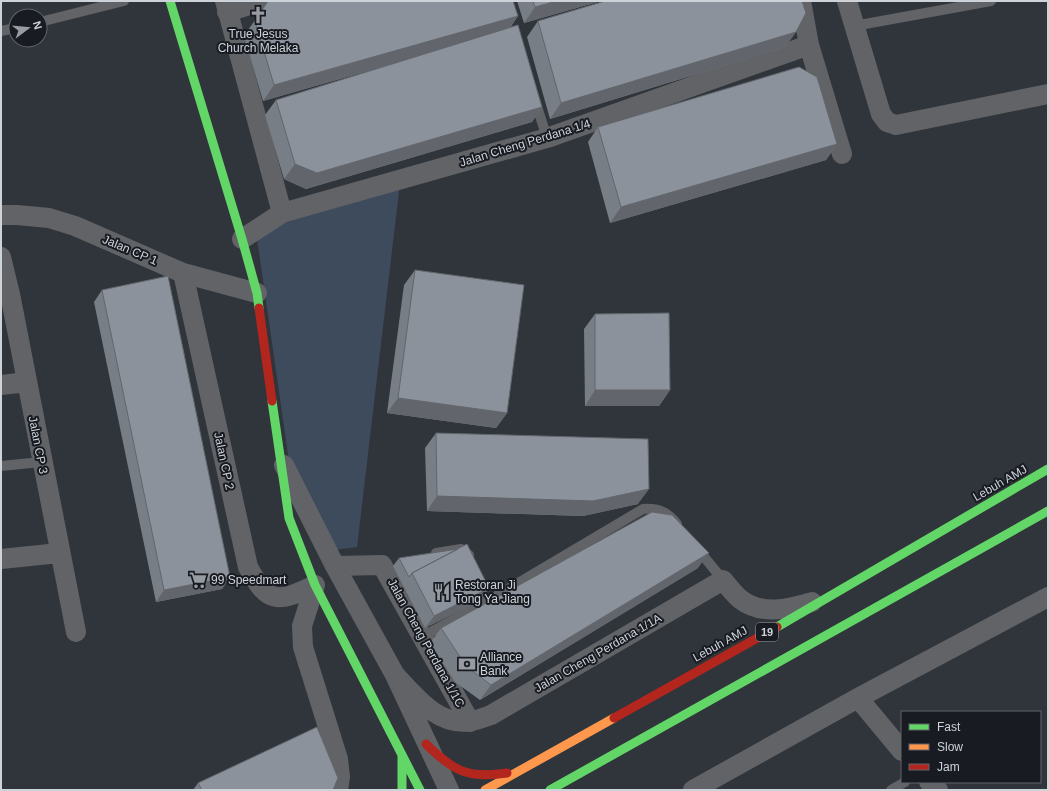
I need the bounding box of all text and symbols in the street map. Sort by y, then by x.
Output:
church icon: True Jesus Church Melaka [248,5,268,25]
north arrow [8,8,48,48]
text: N [31,20,44,31]
place label: True Jesus Church Melaka [218,27,299,55]
street label: Jalan Cheng Perdana 1/4 [458,116,592,170]
street label: Jalan CP 1 [100,232,160,268]
street label: Jalan CP 3 [26,415,51,475]
street label: Jalan CP 2 [211,431,237,491]
street label: Lebuh AMJ [970,462,1030,504]
supermarket icon: 99 Speedmart [188,570,208,590]
place label: 99 Speedmart [211,573,287,587]
street label: Jalan Cheng Perdana 1/1C [385,576,467,710]
place label: Restoran Ji Tong Ya Jiang [455,578,530,606]
restaurant icon: Restoran Ji Tong Ya Jiang [432,582,452,602]
street label: Jalan Cheng Perdana 1/1A [532,611,664,695]
street label: Lebuh AMJ [690,623,750,665]
road number: 19 [756,623,778,641]
place label: Alliance Bank [480,650,522,678]
bank icon: Alliance Bank [457,654,477,674]
legend [901,711,1041,783]
text: Fast [937,720,961,734]
text: Slow [937,740,963,754]
text: Jam [937,760,960,774]

